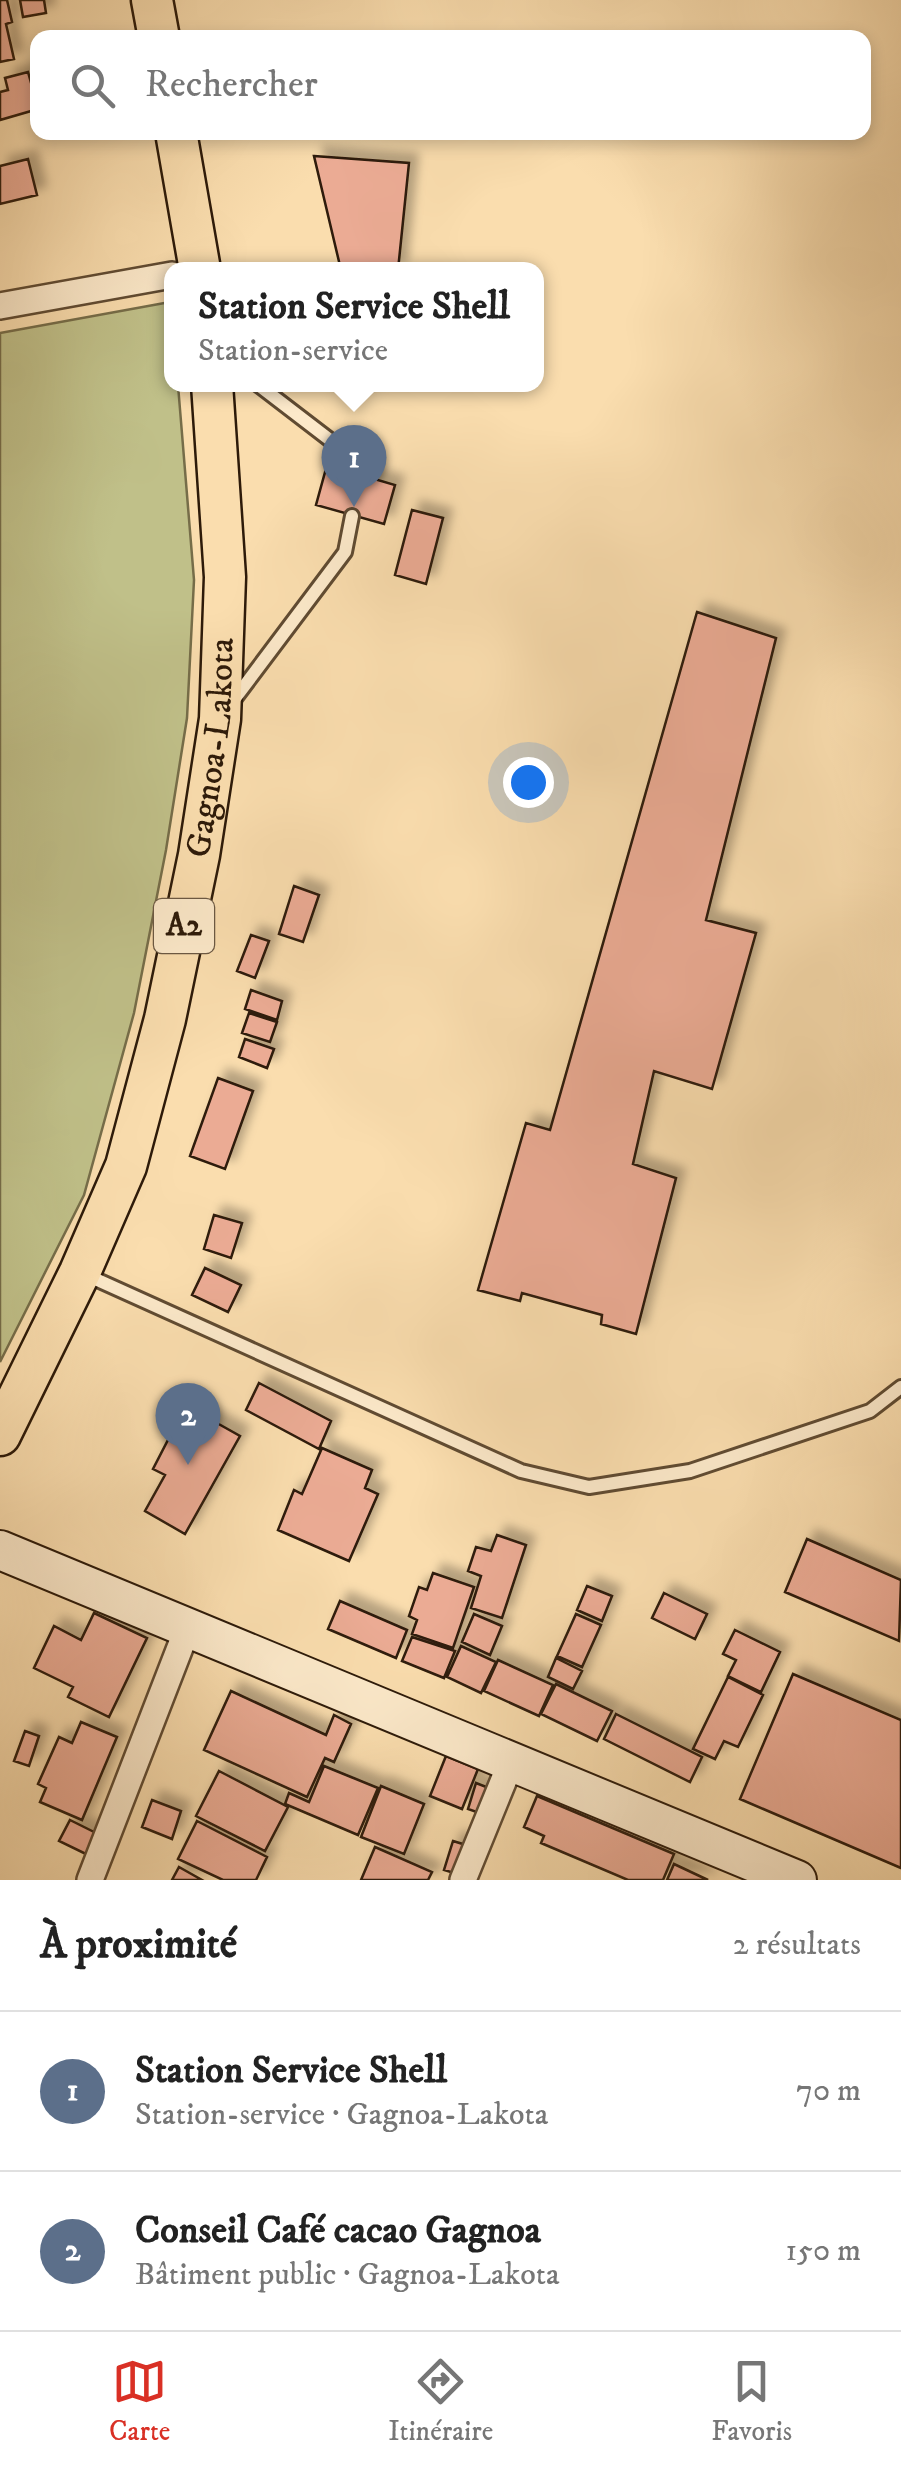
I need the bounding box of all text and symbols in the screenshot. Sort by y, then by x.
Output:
search box [30,30,871,140]
icon: search [65,58,120,113]
text: Rechercher [145,61,318,109]
popup [164,262,544,392]
text: Station Service Shell [198,283,510,331]
text: Station-service [198,331,388,371]
pin: 1 [322,424,386,507]
street label: Gagnoa-Lakota [177,637,245,860]
your location [503,757,554,808]
road number: A2 [154,899,214,953]
pin: 2 [156,1382,220,1465]
text: À proximité [40,1919,237,1971]
text: 2 résultats [733,1925,861,1965]
text: Station Service Shell [135,2047,447,2095]
text: 1 [67,2071,78,2111]
text: 70 m [796,2071,861,2111]
text: Station-service · Gagnoa-Lakota [135,2095,548,2135]
text: Conseil Café cacao Gagnoa [135,2207,541,2255]
text: 2 [65,2231,80,2271]
text: 150 m [785,2231,861,2271]
text: Bâtiment public · Gagnoa-Lakota [135,2255,560,2295]
tab: Carte [109,2354,170,2449]
tab: Itinéraire [388,2354,493,2449]
tab: Favoris [711,2354,792,2449]

